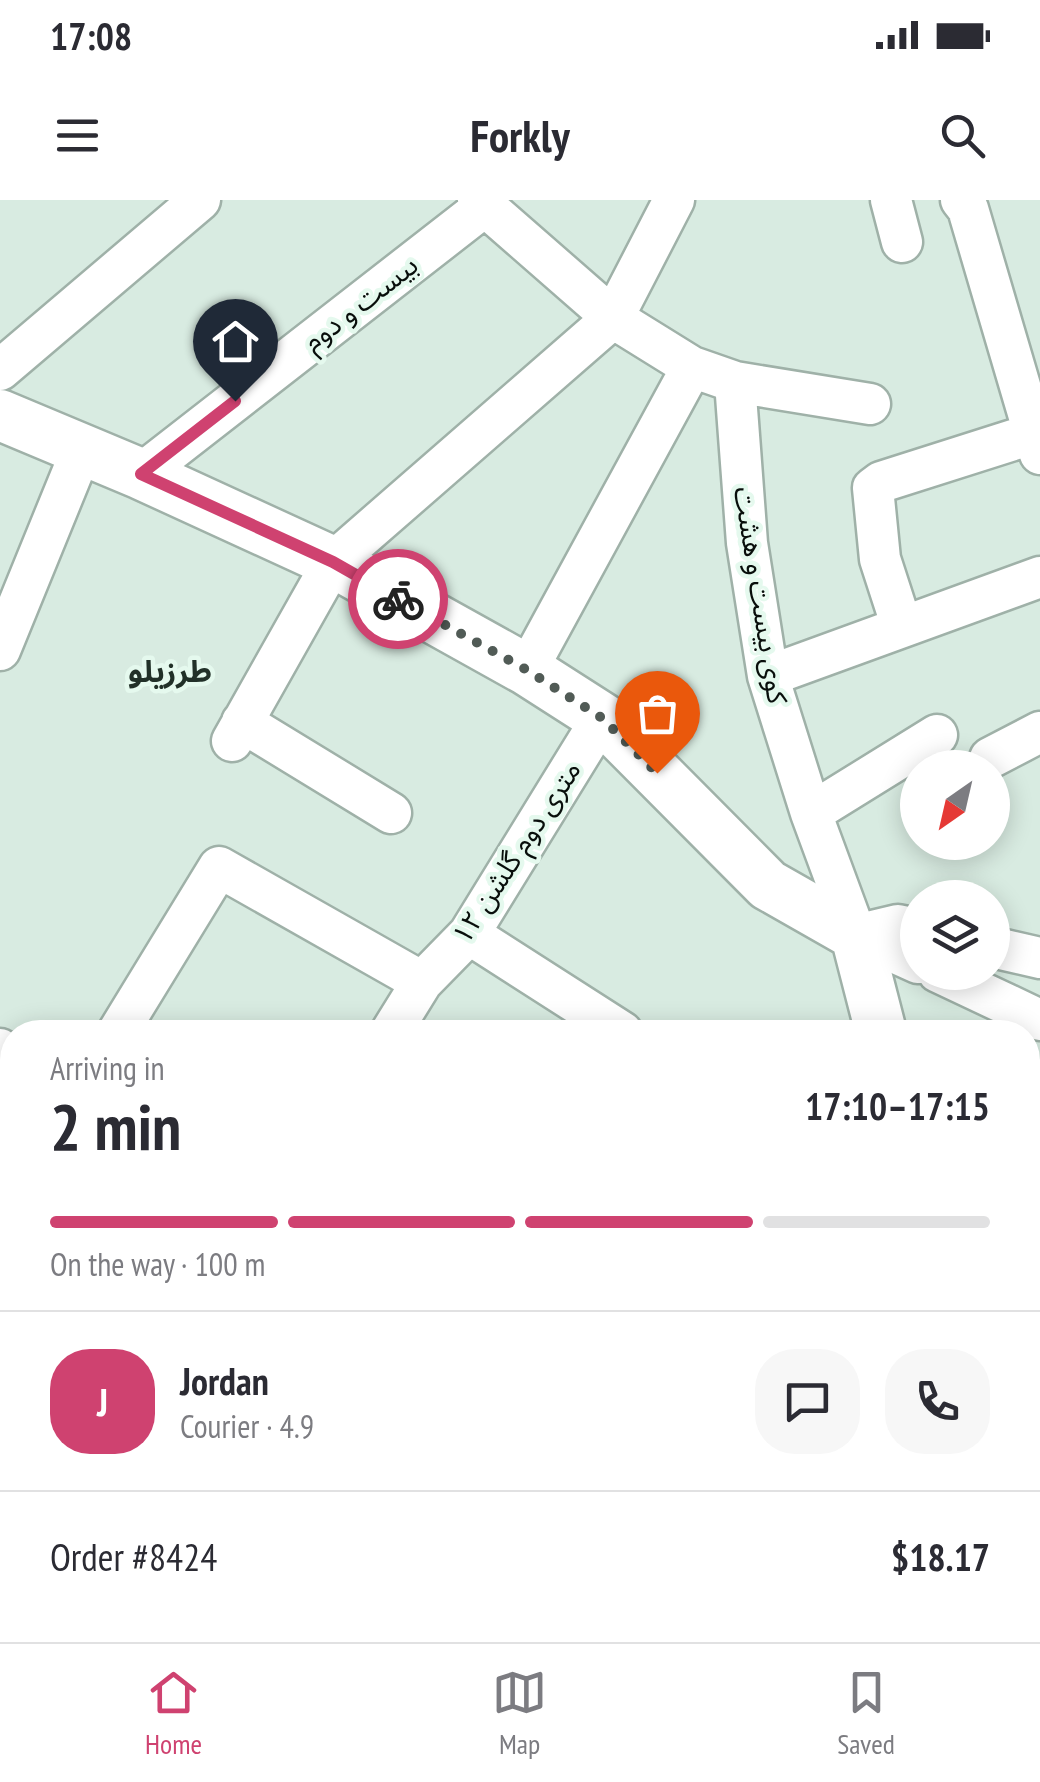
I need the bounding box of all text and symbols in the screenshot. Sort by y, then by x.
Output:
text: 17:08 [50,11,132,60]
text: Forkly [470,106,570,164]
icon: menu [50,108,105,163]
icon: search [935,108,990,163]
street label: بیست و دوم [295,246,427,361]
pin [193,299,278,402]
icon: home [208,314,263,369]
street label: کوی بیست و هشت [726,484,797,707]
courier [348,549,448,649]
icon: bike [371,572,426,627]
district label: طرزیلو [128,651,212,690]
pin [615,671,700,774]
icon: bag [630,686,685,741]
north arrow [900,750,1010,860]
map controls [900,750,1010,990]
street label: ۱۲ متری دوم گلشن [443,753,591,952]
button: layers [900,880,1010,990]
text: Arriving in [50,1047,165,1089]
text: 17:10–17:15 [805,1081,990,1130]
text: 2 min [50,1084,181,1168]
text: On the way · 100 m [50,1243,265,1285]
button: chat [755,1349,860,1454]
button: phone [885,1349,990,1454]
text: Jordan [180,1356,269,1405]
text: J [97,1377,108,1426]
text: Courier · 4.9 [180,1405,314,1447]
text: Order #8424 [50,1532,217,1581]
text: $18.17 [891,1532,990,1581]
tab: Home [145,1665,202,1762]
tab: Map [492,1665,547,1762]
tab: Saved [837,1665,895,1762]

